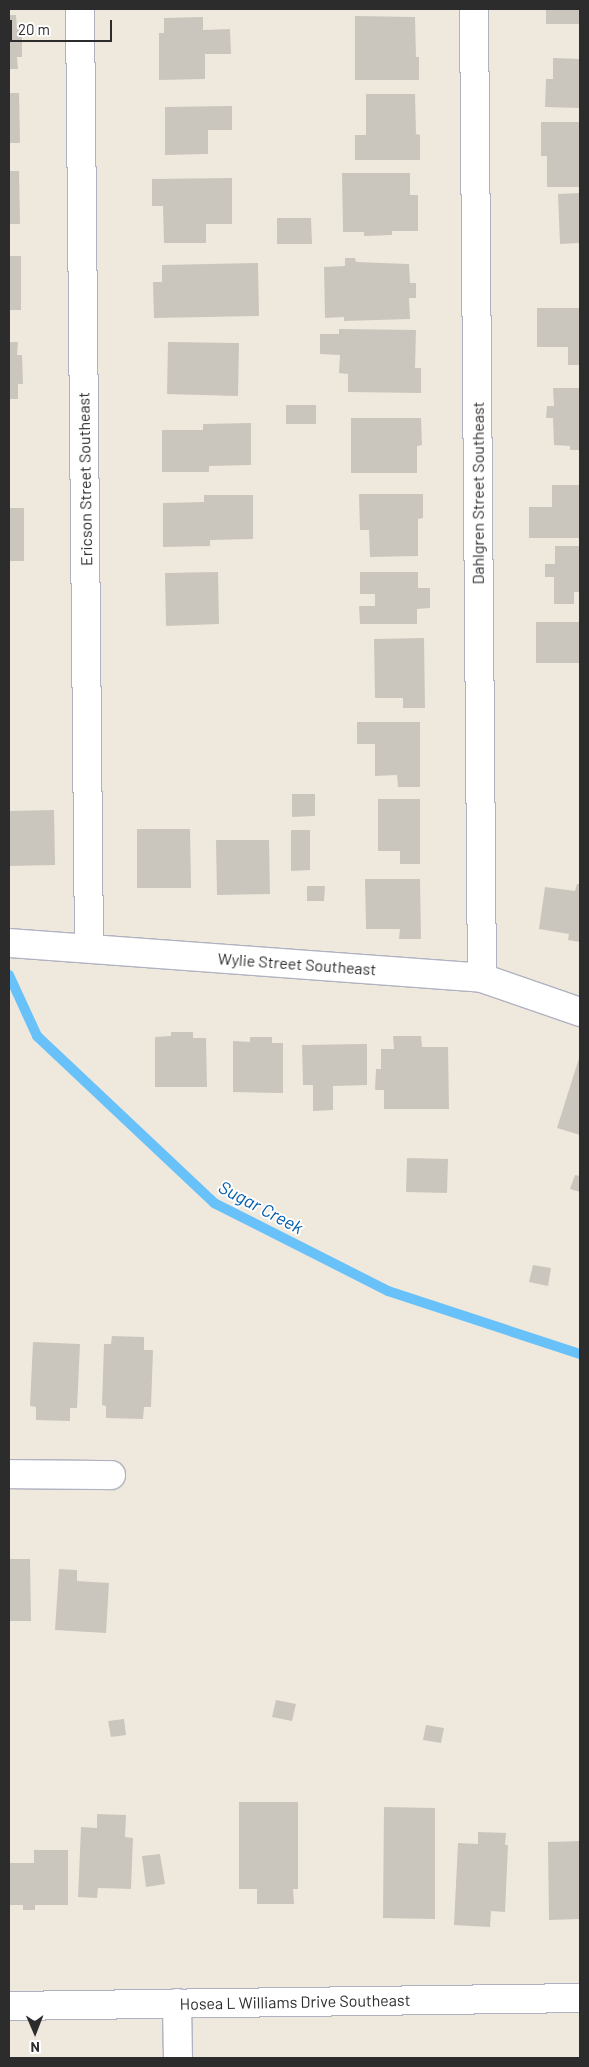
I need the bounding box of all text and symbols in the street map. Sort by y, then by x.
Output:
scale bar [12,10,115,42]
text: 20 m [18,20,50,38]
street label: Ericson Street Southeast [74,392,96,566]
street label: Dahlgren Street Southeast [468,402,488,584]
street label: Wylie Street Southeast [217,949,377,979]
water label: Sugar Creek [215,1176,307,1238]
street label: Hosea L Williams Drive Southeast [179,1990,411,2014]
north arrow [10,2007,60,2057]
text: N [30,2039,40,2056]

